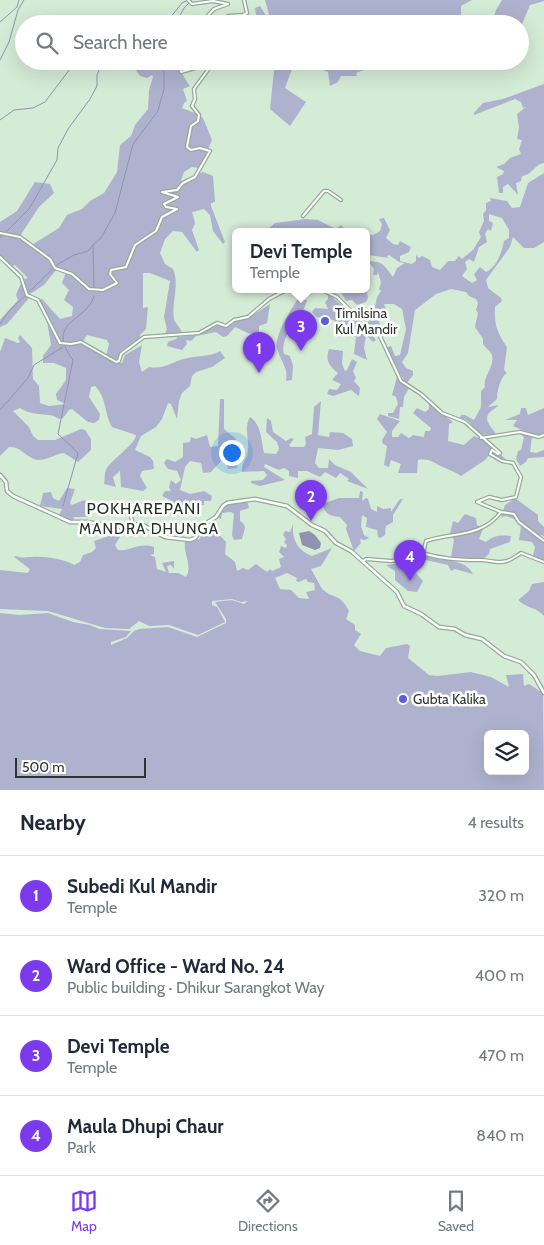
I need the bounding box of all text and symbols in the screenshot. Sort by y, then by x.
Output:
search box [15,15,529,70]
icon: search [33,29,61,57]
text: Search here [73,31,167,54]
popup [232,228,370,293]
text: Devi Temple [250,240,352,263]
text: Temple [250,263,300,282]
place label: Timilsina Kul Mandir [335,304,398,338]
pin: 3 [285,310,317,351]
marker: Timilsina Kul Mandir [319,315,331,327]
pin: 1 [243,332,275,373]
your location [219,440,245,466]
pin: 2 [295,480,327,521]
district label: POKHAREPANI [87,499,201,518]
district label: MANDRA DHUNGA [79,520,219,538]
pin: 4 [394,540,426,581]
place label: Gubta Kalika [413,690,486,708]
marker: Gubta Kalika [397,693,409,705]
map controls [484,730,529,775]
button: layers [484,730,529,775]
scale bar [15,755,146,778]
text: 500 m [22,758,65,776]
text: Nearby [20,810,86,835]
text: 4 results [467,813,524,832]
text: Subedi Kul Mandir [67,875,217,898]
text: 1 [33,886,39,905]
text: 320 m [478,886,524,905]
text: Temple [67,898,117,917]
text: Ward Office - Ward No. 24 [67,955,285,978]
text: 2 [32,966,40,985]
text: 400 m [475,966,524,985]
text: Public building · Dhikur Sarangkot Way [67,978,325,997]
text: Devi Temple [67,1035,170,1058]
text: 3 [32,1046,40,1065]
text: 470 m [478,1046,524,1065]
text: Temple [67,1058,117,1077]
text: Maula Dhupi Chaur [67,1115,224,1138]
text: 4 [31,1126,41,1145]
text: 840 m [476,1126,524,1145]
text: Park [67,1138,96,1157]
tab: Map [70,1187,98,1235]
tab: Directions [238,1187,298,1235]
tab: Saved [438,1187,474,1235]

